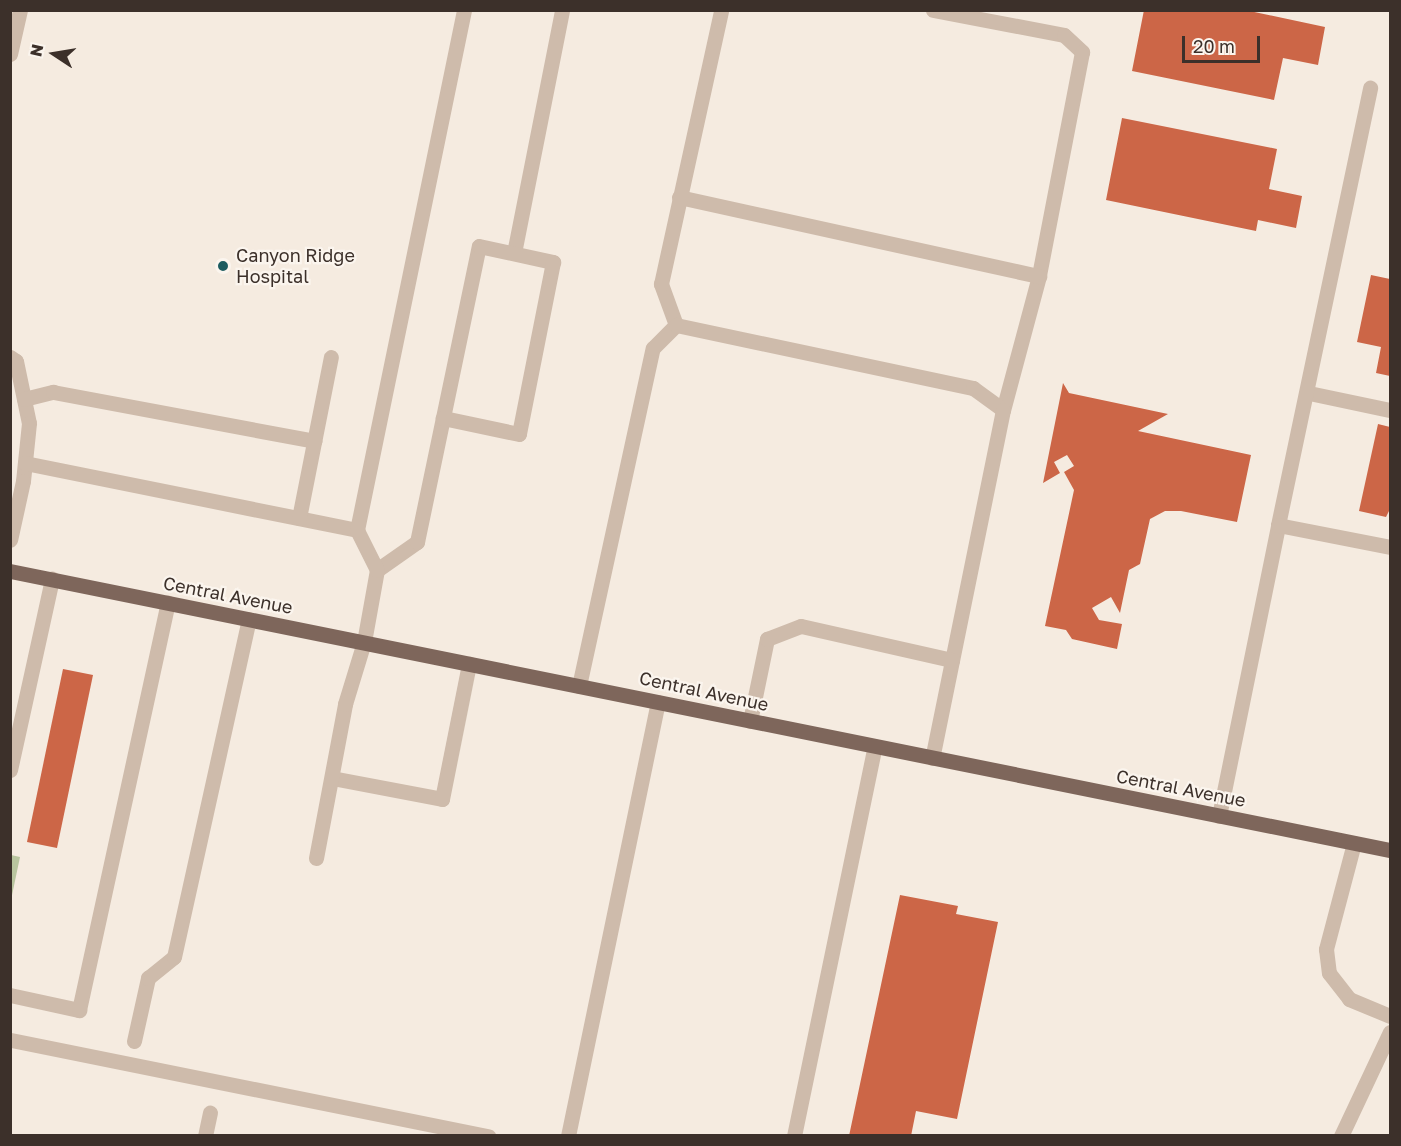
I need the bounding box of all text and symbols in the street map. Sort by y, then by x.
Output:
north arrow [24,24,84,84]
scale bar [1185,24,1263,62]
text: 20 m [1193,35,1235,57]
text: N [25,42,47,58]
place label: Canyon Ridge Hospital [236,245,355,288]
marker: Canyon Ridge Hospital [214,257,232,275]
street label: Central Avenue [161,572,295,618]
street label: Central Avenue [637,667,771,715]
street label: Central Avenue [1114,765,1248,811]

